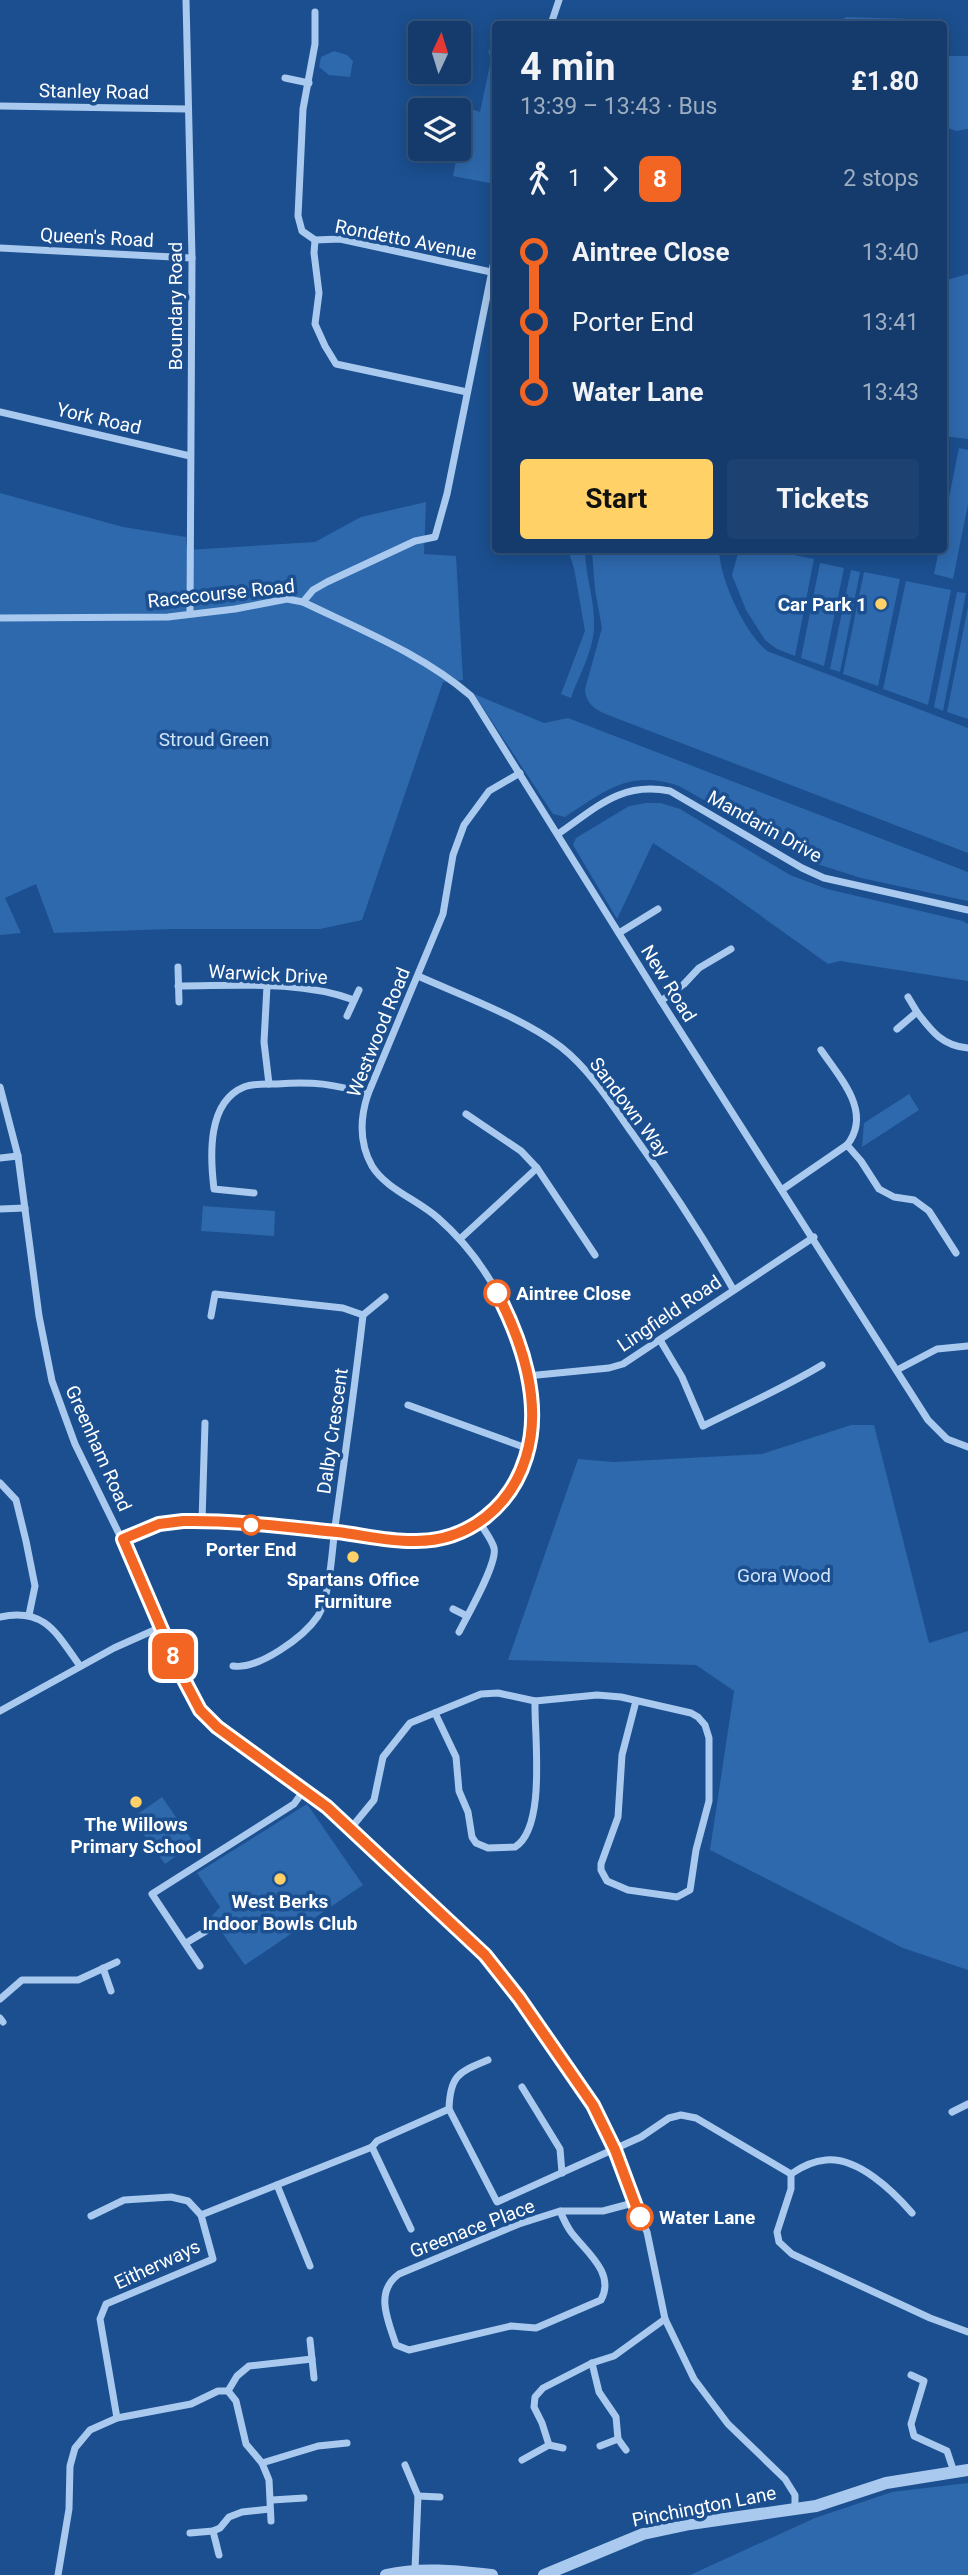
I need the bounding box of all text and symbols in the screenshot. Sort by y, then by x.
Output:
north arrow [408,21,471,84]
map controls [408,21,471,161]
text: 4 min [520,45,616,89]
text: £1.80 [851,66,919,96]
street label: Stanley Road [39,79,149,104]
text: 13:39 – 13:43 · Bus [520,93,717,120]
button: layers [408,98,471,161]
icon: walk [520,160,558,198]
icon: forward [591,160,629,198]
text: 1 [568,165,581,192]
text: 8 [653,165,667,193]
text: 2 stops [843,165,919,192]
street label: Rondetto Avenue [333,214,479,264]
street label: Queen's Road [39,223,154,252]
text: Aintree Close [572,237,730,267]
text: 13:40 [862,239,919,266]
street label: Boundary Road [164,242,187,370]
text: Porter End [572,307,694,337]
text: 13:41 [862,309,919,336]
text: Water Lane [572,377,704,407]
text: 13:43 [862,379,919,406]
street label: York Road [54,398,143,439]
button: Start [520,459,713,539]
button: Tickets [727,459,919,539]
street label: Racecourse Road [146,574,296,613]
place label: Car Park 1 [778,593,867,616]
marker: Car Park 1 [873,596,889,612]
park label: Stroud Green [159,728,269,751]
street label: Mandarin Drive [703,785,826,867]
street label: New Road [636,941,701,1026]
street label: Warwick Drive [208,960,328,989]
street label: Westwood Road [342,964,415,1100]
street label: Sandown Way [585,1053,675,1162]
street label: Lingfield Road [613,1270,726,1357]
marker: Aintree Close [484,1280,510,1306]
place label: Aintree Close [516,1282,631,1305]
street label: Dalby Crescent [312,1367,353,1496]
street label: Greenham Road [60,1382,137,1515]
marker: Porter End [241,1515,261,1535]
place label: Porter End [206,1538,296,1561]
marker: Spartans Office Furniture [345,1549,361,1565]
park label: Gora Wood [737,1564,831,1587]
place label: Spartans Office Furniture [287,1568,419,1613]
line badge: 8 [150,1633,196,1679]
text: 8 [166,1642,180,1670]
marker: The Willows Primary School [128,1794,144,1810]
place label: The Willows Primary School [71,1813,202,1858]
marker: West Berks Indoor Bowls Club [272,1871,288,1887]
place label: West Berks Indoor Bowls Club [202,1890,358,1935]
street label: Greenace Place [406,2194,538,2263]
marker: Water Lane [627,2204,653,2230]
place label: Water Lane [659,2206,755,2229]
street label: Eitherways [111,2235,204,2294]
street label: Pinchington Lane [630,2481,778,2532]

